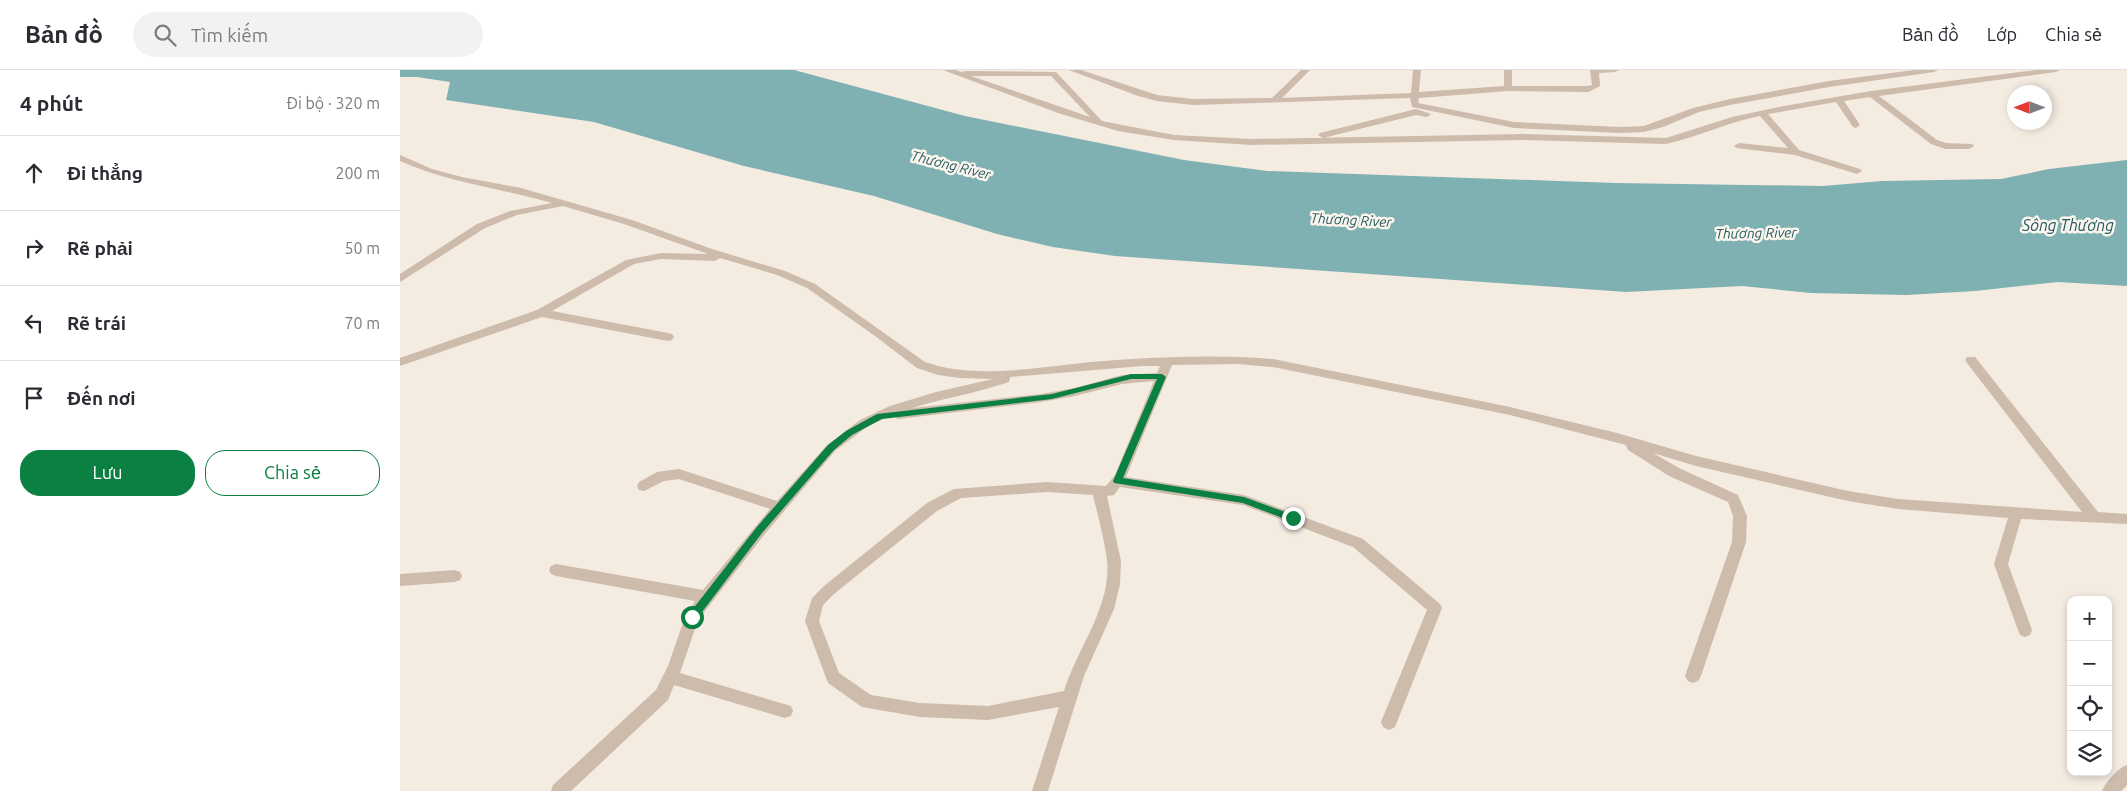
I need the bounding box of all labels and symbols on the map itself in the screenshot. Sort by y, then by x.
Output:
north arrow [2007,85,2052,130]
water label: Thương River [910,147,993,183]
water label: Thương River [1310,210,1393,230]
water label: Sông Thương [2021,216,2114,234]
water label: Thương River [1715,224,1797,242]
route end [1282,507,1305,530]
route start [681,606,704,629]

